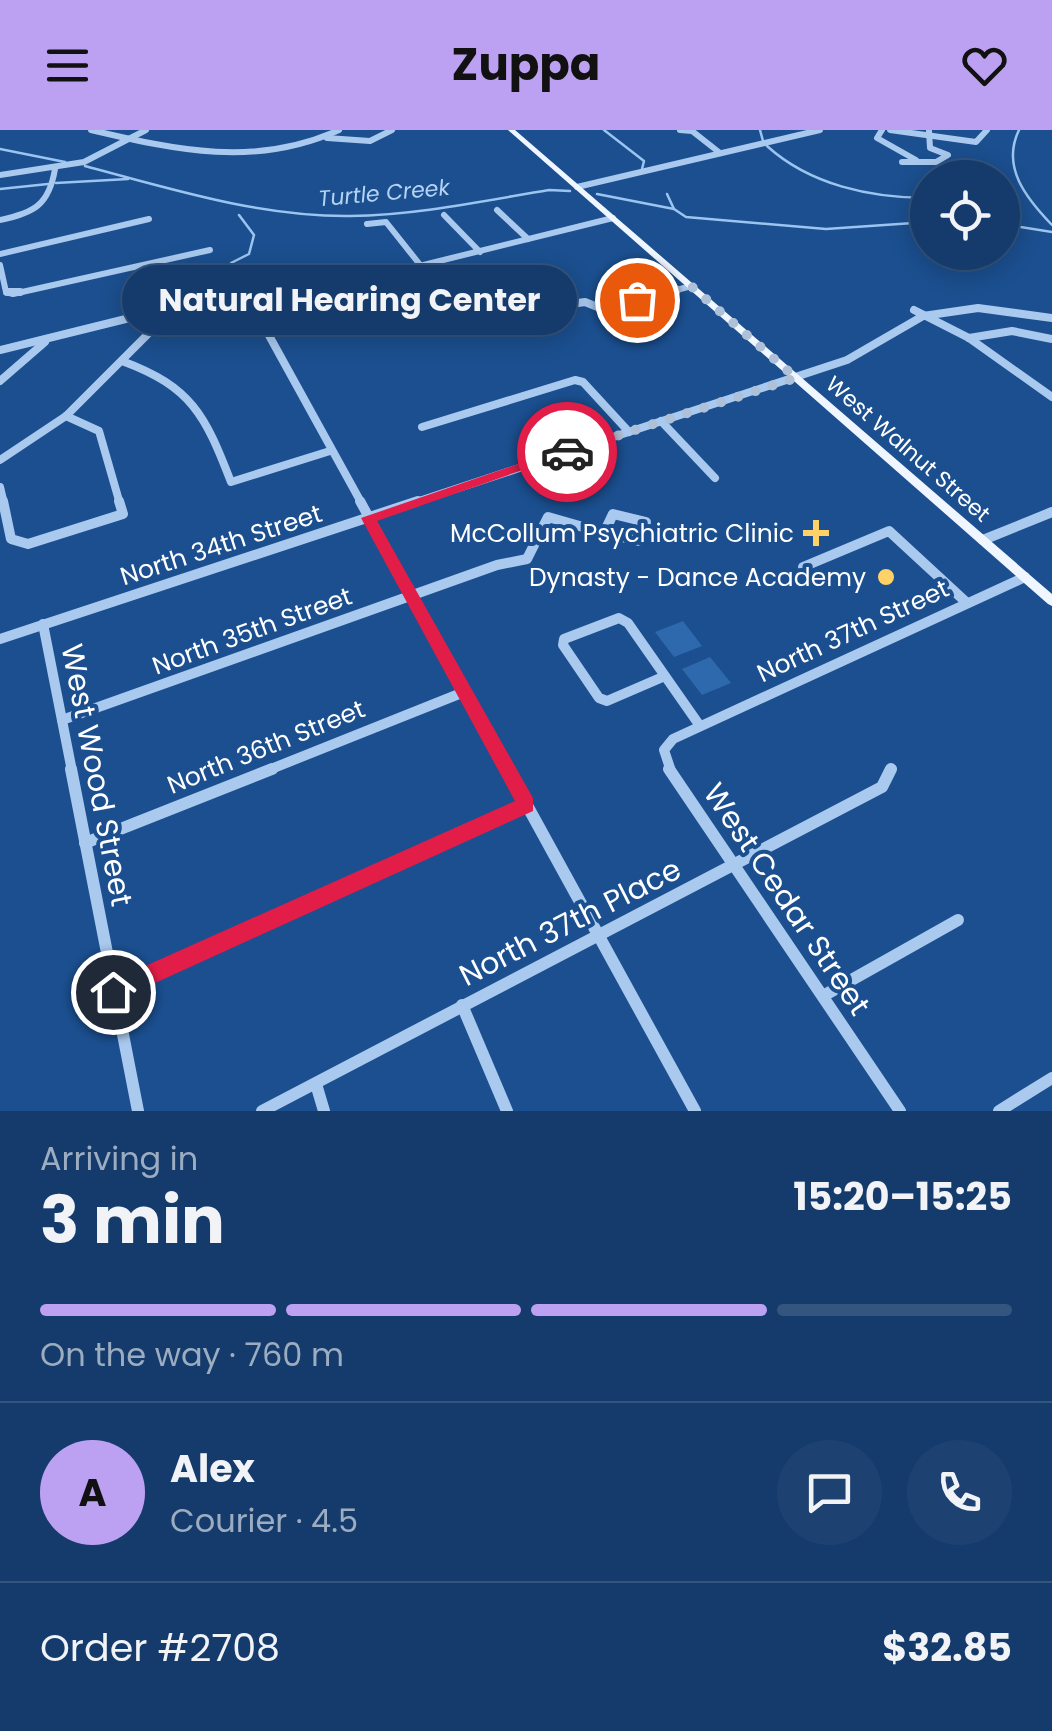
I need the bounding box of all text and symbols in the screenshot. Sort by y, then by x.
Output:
text: Zuppa [452,33,600,96]
icon: menu [40,38,95,93]
icon: heart [957,38,1012,93]
map controls [910,160,1020,270]
button: locate [910,160,1020,270]
water label: Turtle Creek [317,172,453,214]
pin [595,258,680,343]
callout: Natural Hearing Center [122,265,577,335]
icon: bag [610,273,665,328]
text: Natural Hearing Center [158,277,541,322]
street label: West Walnut Street [819,369,997,529]
courier [517,402,617,502]
icon: car [540,425,595,480]
street label: North 34th Street [116,496,326,594]
place label: McCollum Psychiatric Clinic [450,516,794,551]
marker: McCollum Psychiatric Clinic [803,520,829,546]
place label: Dynasty - Dance Academy [529,560,866,595]
marker: Dynasty - Dance Academy [875,566,897,588]
street label: North 37th Street [751,571,955,691]
street label: North 35th Street [147,579,357,683]
street label: West Wood Street [50,640,144,910]
street label: North 36th Street [162,691,370,803]
street label: West Cedar Street [693,774,881,1024]
street label: North 37th Place [452,848,688,996]
pin [71,950,156,1035]
icon: home [86,965,141,1020]
text: Arriving in [40,1136,198,1181]
text: 15:20–15:25 [793,1170,1012,1223]
text: 3 min [40,1175,225,1266]
text: On the way · 760 m [40,1332,344,1377]
button: chat [777,1440,882,1545]
button: phone [907,1440,1012,1545]
text: Alex [170,1442,255,1495]
text: A [78,1466,107,1519]
text: Courier · 4.5 [170,1498,358,1543]
text: Order #2708 [40,1621,280,1674]
text: $32.85 [882,1621,1012,1674]

